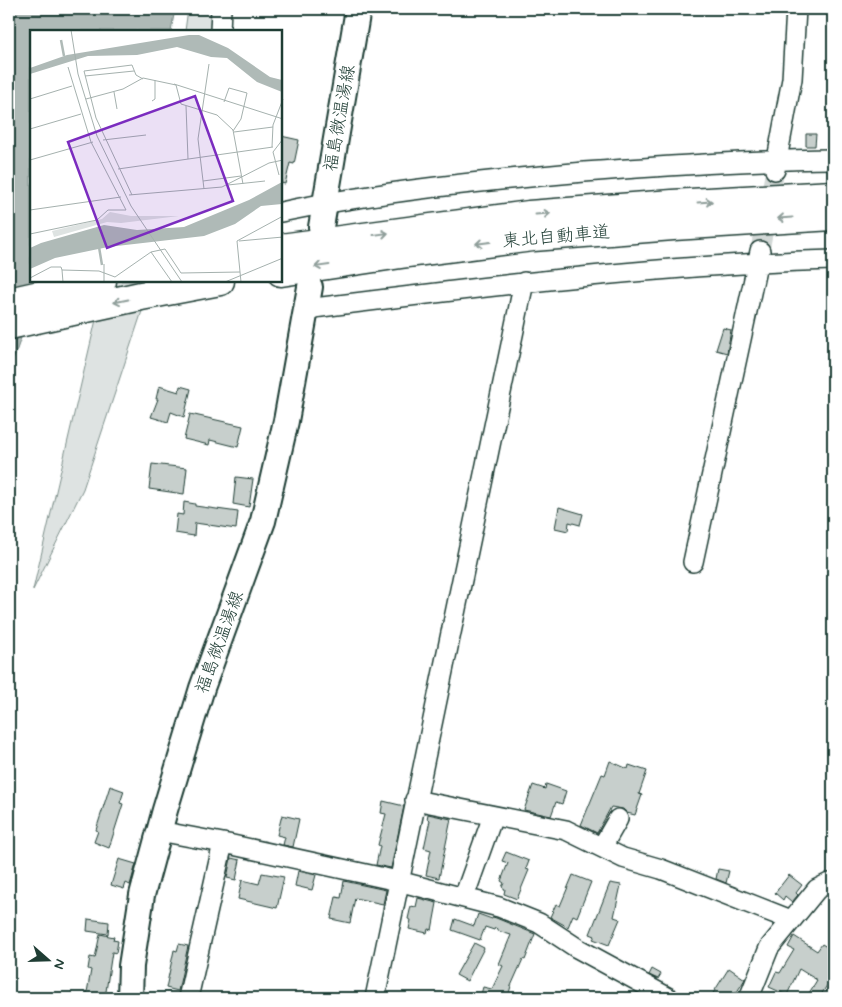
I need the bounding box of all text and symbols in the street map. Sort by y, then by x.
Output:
inset map [30,30,282,282]
street label: 福島微温湯線 [319,63,361,173]
one-way arrow [697,197,713,206]
one-way arrow [534,209,550,218]
one-way arrow [777,213,793,223]
street label: 東北自動車道 [501,220,611,254]
one-way arrow [373,229,389,239]
one-way arrow [476,239,492,249]
one-way arrow [315,261,331,271]
one-way arrow [113,296,129,306]
street label: 福島微温湯線 [190,587,250,697]
north arrow [22,934,72,984]
text: N [49,957,69,972]

